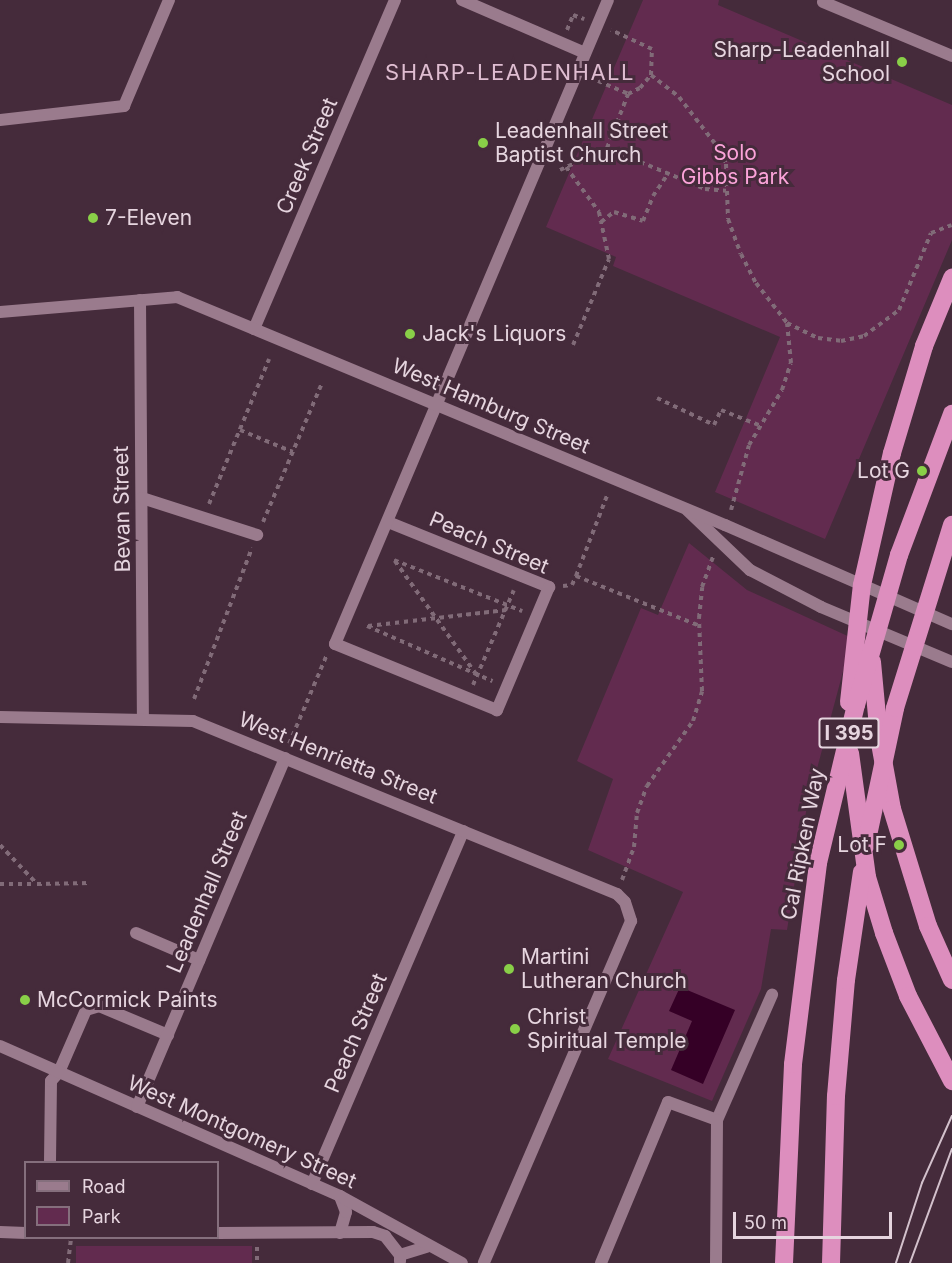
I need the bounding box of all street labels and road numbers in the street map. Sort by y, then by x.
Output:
street label: Creek Street [271,94,343,218]
street label: West Hamburg Street [388,353,594,459]
street label: Bevan Street [108,445,136,573]
street label: Peach Street [426,507,552,579]
street label: West Henrietta Street [235,707,441,809]
road number: I 395 [818,716,880,750]
street label: Cal Ripken Way [776,766,830,922]
street label: Leadenhall Street [162,807,252,977]
street label: Peach Street [320,970,392,1096]
street label: West Montgomery Street [124,1070,360,1194]

